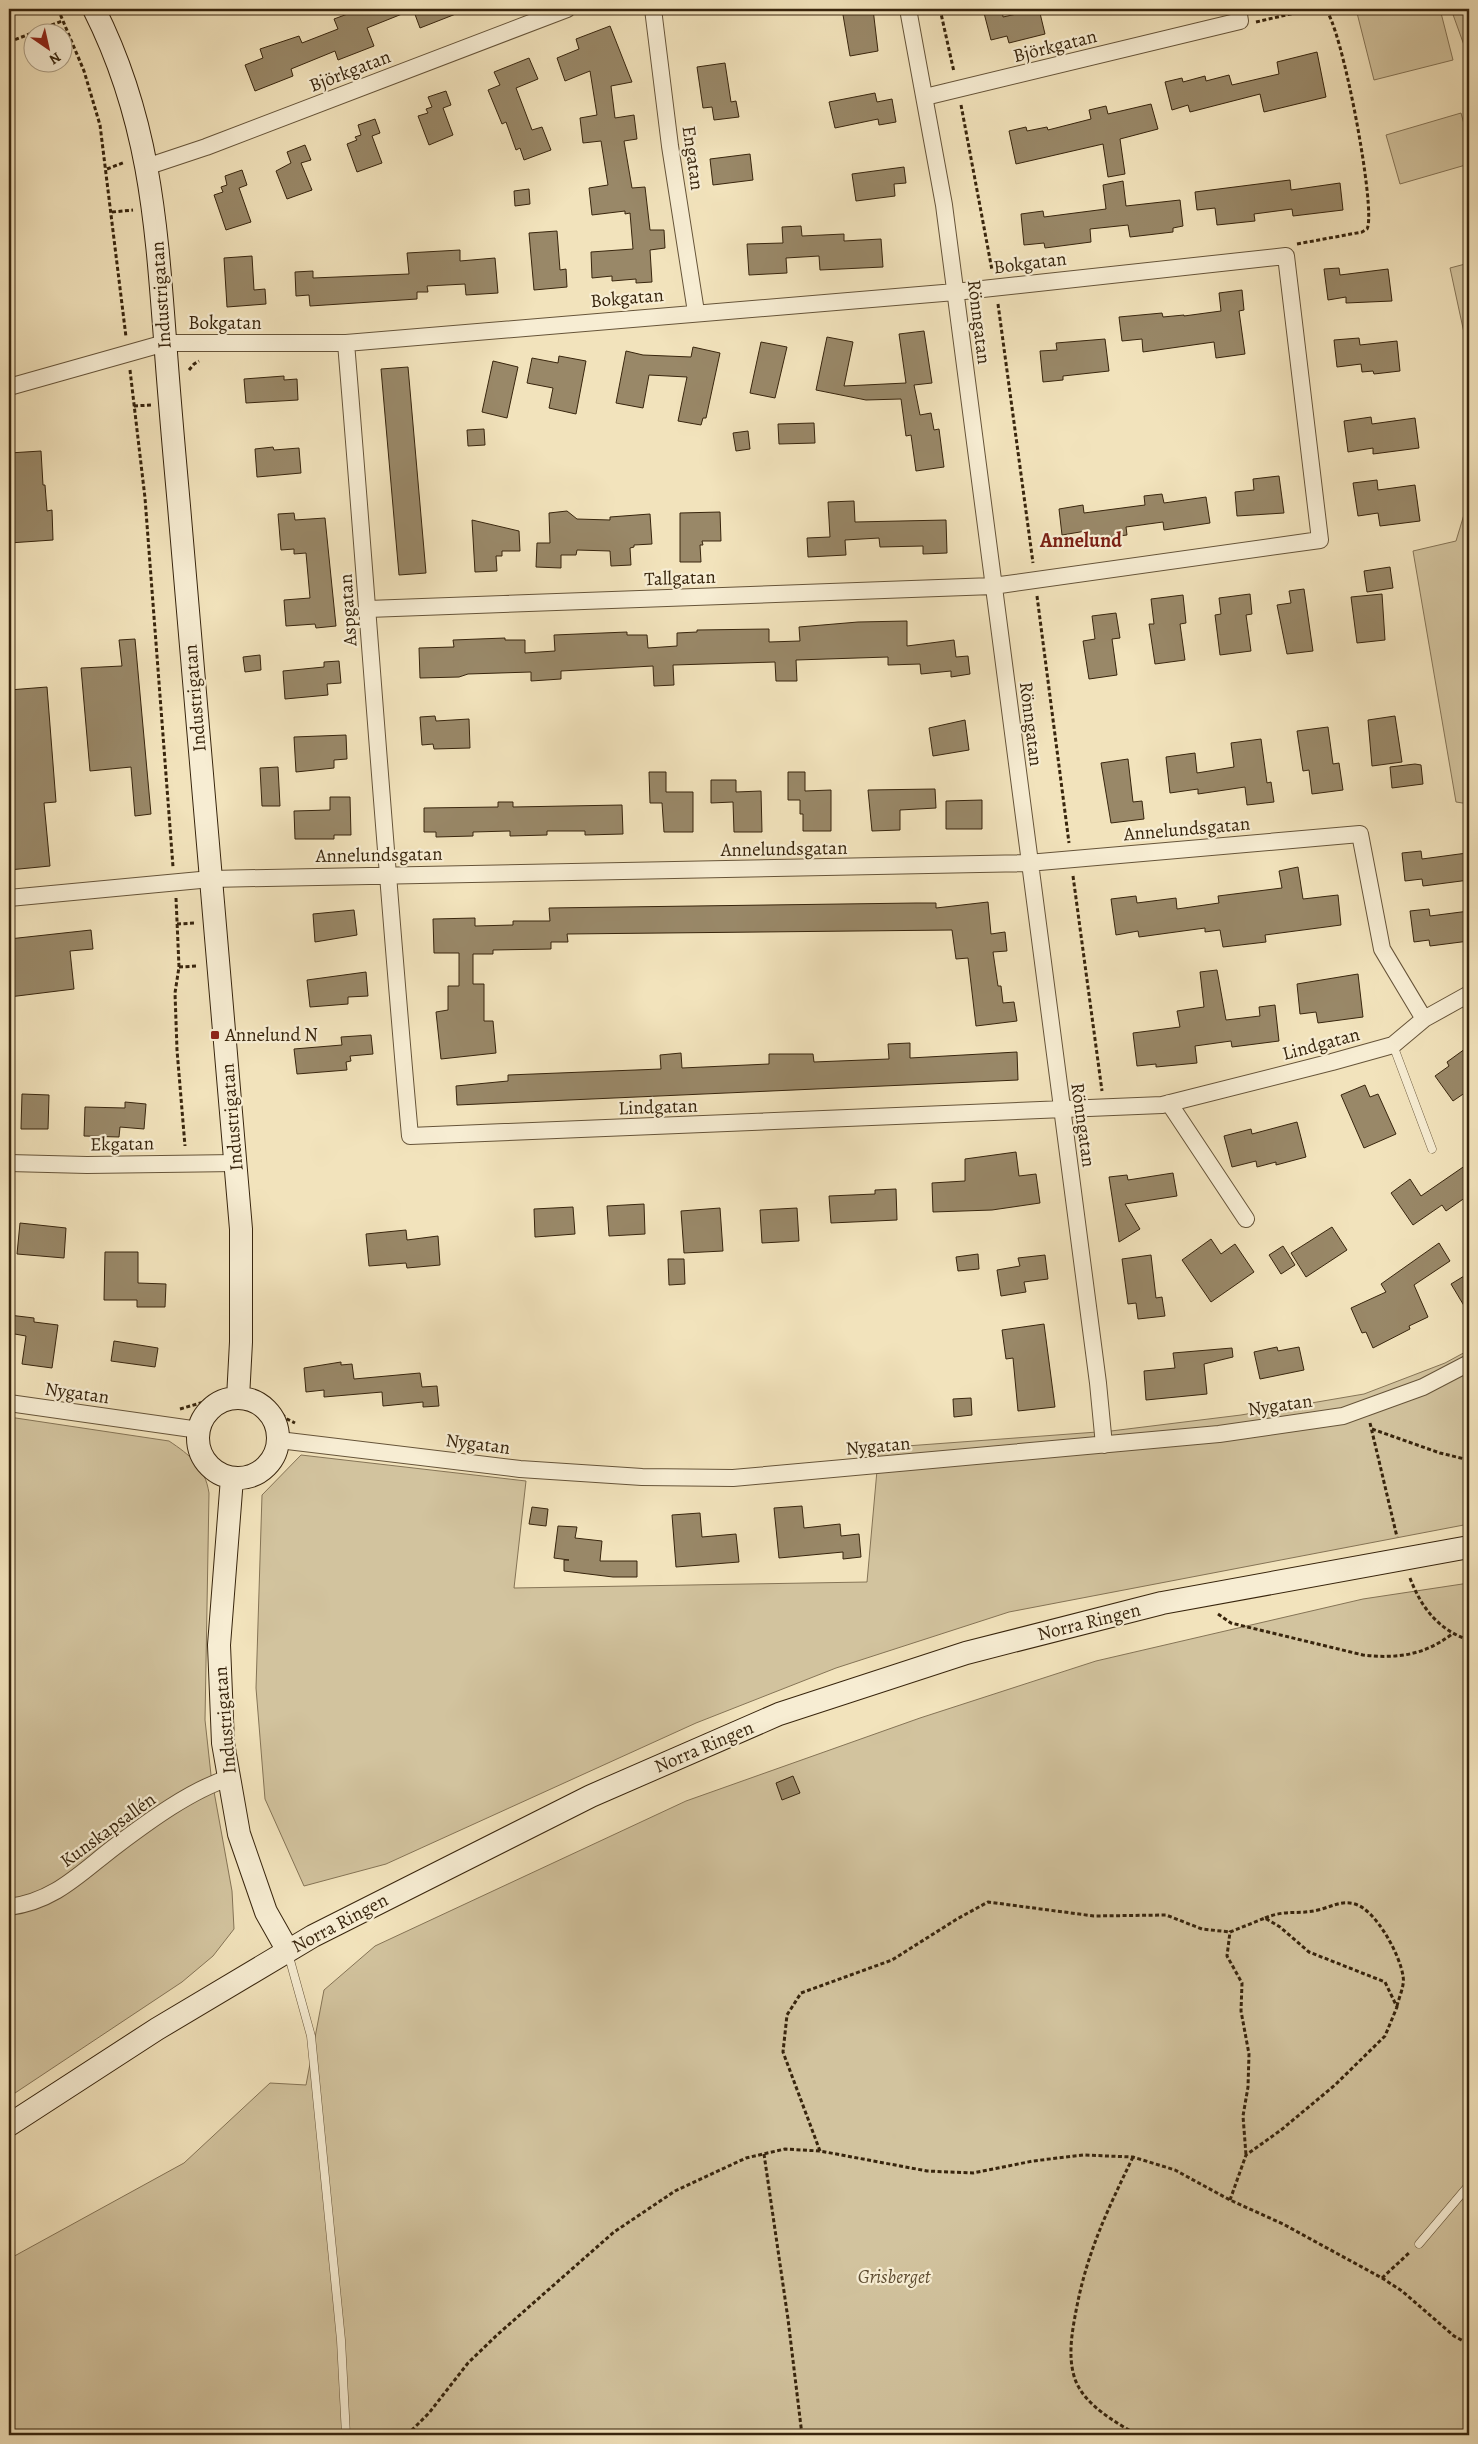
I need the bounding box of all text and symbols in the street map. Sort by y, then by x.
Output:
north arrow [22,22,72,72]
street label: Björkgatan [1010,23,1100,69]
street label: Björkgatan [305,44,395,98]
text: N [45,48,65,69]
street label: Engatan [676,124,710,192]
street label: Industrigatan [144,240,178,350]
street label: Bokgatan [992,246,1068,280]
street label: Rönngatan [961,278,997,366]
street label: Bokgatan [589,282,665,314]
street label: Bokgatan [188,310,262,336]
district label: Annelund [1039,527,1122,554]
street label: Tallgatan [644,564,716,592]
street label: Aspgatan [333,573,364,648]
street label: Industrigatan [177,643,213,753]
street label: Rönngatan [1013,680,1049,768]
street label: Annelundsgatan [1122,811,1251,848]
street label: Annelundsgatan [719,835,848,863]
street label: Annelundsgatan [314,841,443,869]
street label: Lindgatan [1279,1021,1363,1067]
place label: Annelund N [224,1022,318,1048]
marker: Annelund N [209,1029,221,1041]
street label: Industrigatan [214,1062,250,1172]
street label: Rönngatan [1064,1081,1102,1169]
street label: Lindgatan [618,1093,698,1121]
street label: Ekgatan [90,1130,154,1158]
street label: Nygatan [43,1376,111,1410]
street label: Nygatan [1246,1388,1314,1422]
street label: Nygatan [444,1427,512,1461]
street label: Nygatan [845,1430,911,1462]
street label: Norra Ringen [1035,1597,1143,1647]
street label: Industrigatan [207,1665,243,1775]
street label: Norra Ringen [650,1714,758,1780]
street label: Kunskapsallén [55,1786,161,1874]
street label: Norra Ringen [287,1887,393,1959]
park label: Grisberget [858,2264,932,2290]

